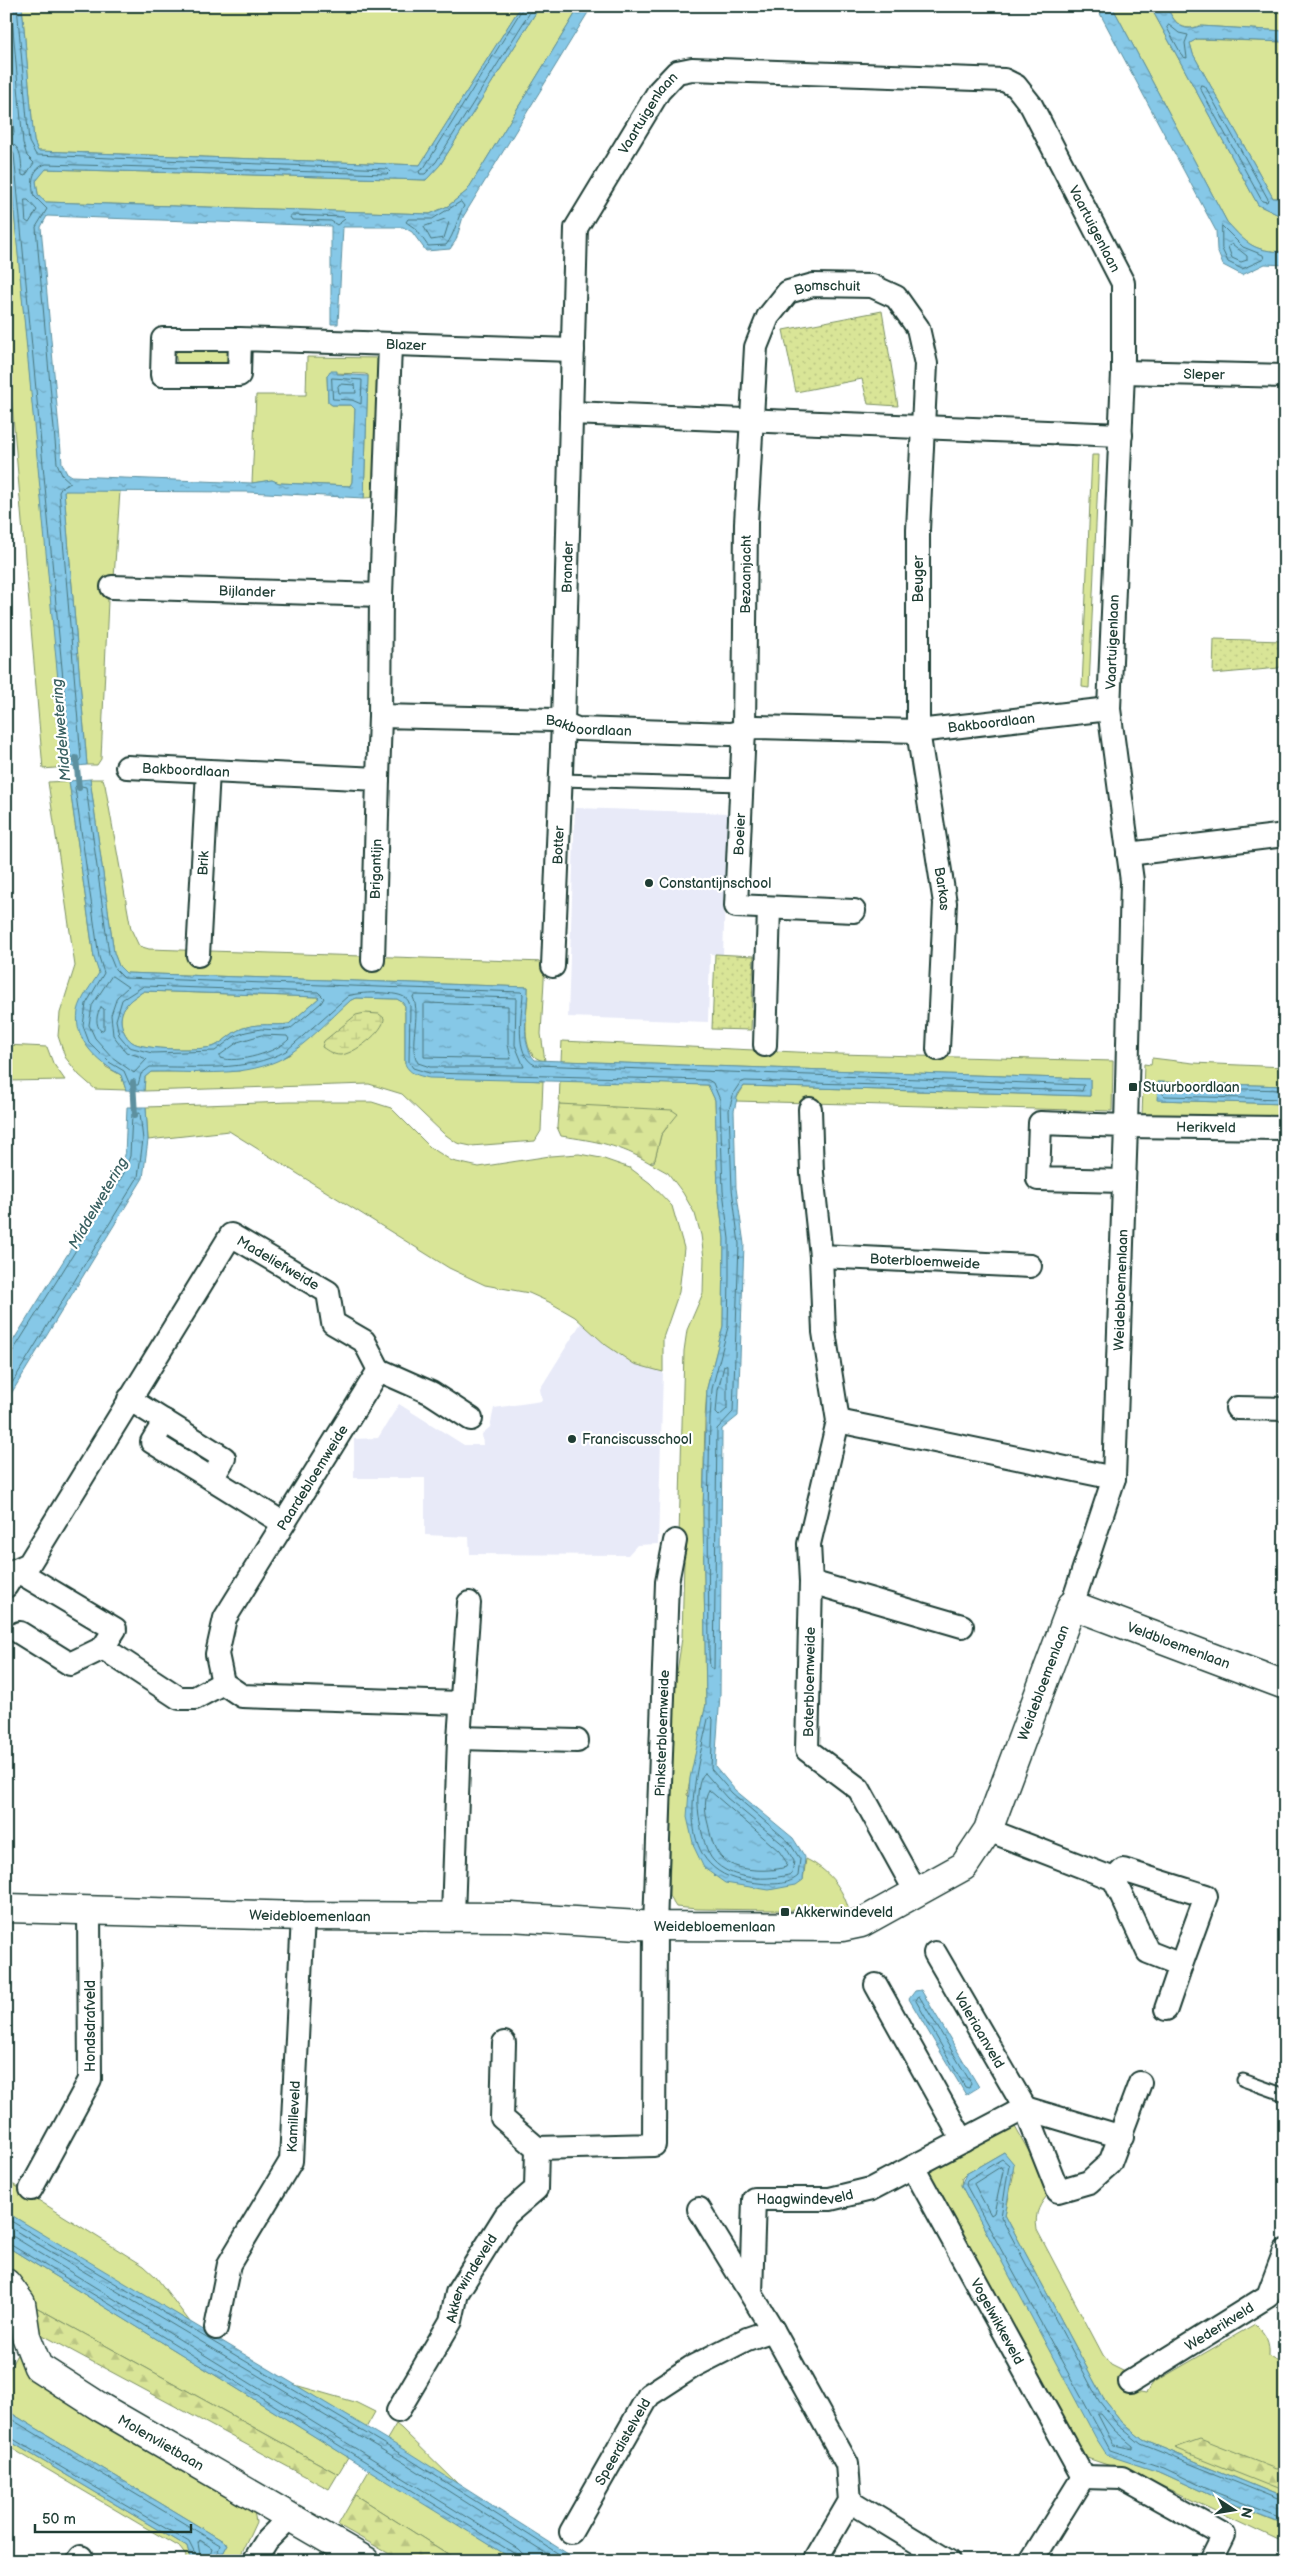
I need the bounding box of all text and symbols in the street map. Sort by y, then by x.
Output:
street label: Vaartuigenlaan [615,69,681,157]
street label: Vaartuigenlaan [1065,183,1124,275]
street label: Bomschuit [792,277,861,299]
street label: Blazer [385,336,427,354]
street label: Sleper [1183,365,1226,384]
street label: Bezaanjacht [737,534,755,614]
street label: Brander [558,540,577,593]
street label: Beuger [910,554,927,603]
street label: Bijlander [218,582,276,601]
street label: Vaartuigenlaan [1102,594,1123,690]
water label: Middelwetering [48,677,75,782]
street label: Bakboordlaan [947,710,1036,737]
street label: Bakboordlaan [546,712,632,740]
street label: Bakboordlaan [142,760,230,781]
street label: Boeier [730,812,749,856]
street label: Botter [549,824,568,865]
street label: Brigantijn [367,838,385,900]
street label: Brik [194,850,213,876]
street label: Barkas [930,866,953,911]
place label: Constantijnschool [659,875,771,892]
marker: Constantijnschool [643,877,655,889]
place label: Stuurboordlaan [1143,1079,1240,1096]
marker: Stuurboordlaan [1127,1081,1139,1093]
street label: Herikveld [1176,1119,1236,1136]
water label: Middelwetering [64,1153,133,1253]
street label: Weidebloemenlaan [1110,1229,1131,1351]
street label: Madeliefweide [234,1232,322,1294]
street label: Boterbloemweide [869,1250,980,1273]
street label: Paardebloemweide [273,1422,352,1534]
place label: Franciscusschool [582,1431,692,1448]
marker: Franciscusschool [566,1433,578,1445]
street label: Veldbloemenlaan [1125,1618,1233,1673]
street label: Weidebloemenlaan [1014,1623,1073,1743]
street label: Boterbloemweide [800,1627,819,1737]
street label: Pinksterbloemweide [652,1669,673,1797]
place label: Akkerwindeveld [795,1904,893,1921]
marker: Akkerwindeveld [779,1906,791,1918]
street label: Weidebloemenlaan [249,1907,371,1925]
street label: Weidebloemenlaan [654,1918,776,1936]
street label: Hondsdrafveld [82,1980,99,2072]
street label: Valeriaanveld [951,1989,1008,2071]
street label: Kamilleveld [283,2080,304,2153]
street label: Haagwindeveld [756,2186,855,2209]
street label: Akkerwindeveld [443,2231,501,2324]
street label: Vogelwikkeveld [967,2276,1028,2367]
street label: Wederikveld [1182,2299,1257,2355]
street label: Speerdistelveld [591,2395,654,2488]
street label: Molenvlietbaan [115,2411,207,2474]
north arrow [1208,2484,1258,2534]
scale bar [35,2502,191,2534]
text: N [1237,2506,1256,2520]
text: 50 m [42,2510,76,2529]

